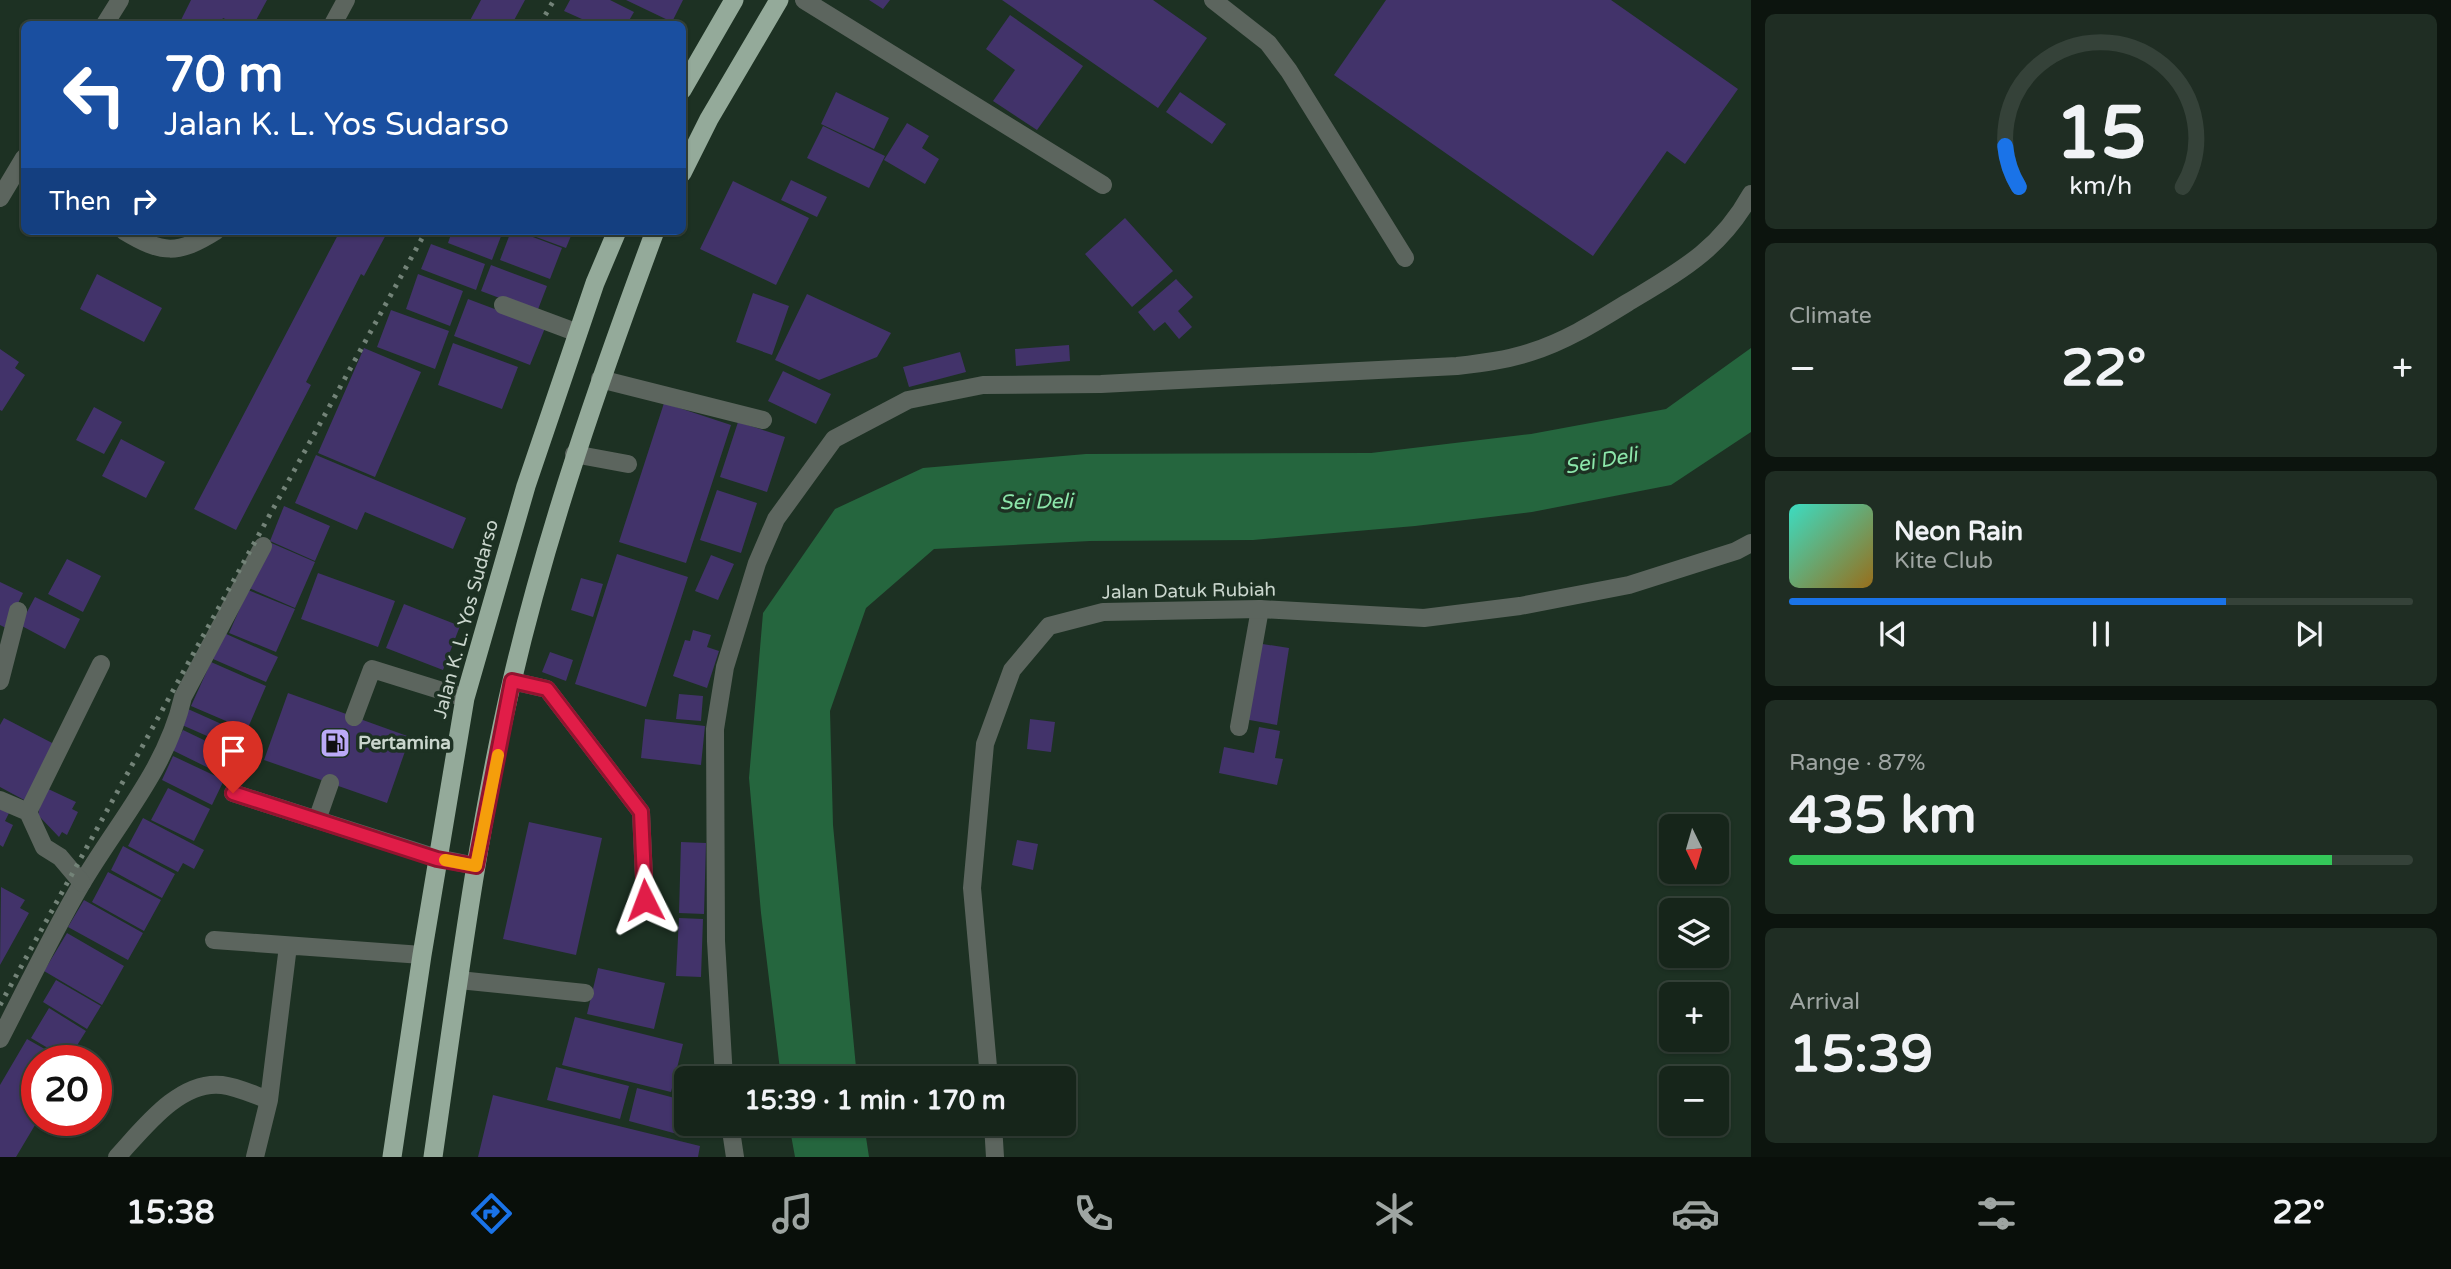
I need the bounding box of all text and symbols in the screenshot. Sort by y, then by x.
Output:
text: 70 m [164,46,283,105]
icon: left [49,49,140,140]
text: 15 [2055,91,2147,179]
text: Jalan K. L. Yos Sudarso [164,106,509,144]
text: km/h [2070,171,2132,201]
icon: right [125,182,163,220]
text: Then [49,186,111,217]
text: Climate [1789,302,1872,330]
text: 22° [2061,337,2146,400]
text: − [1789,346,1816,392]
text: + [2392,346,2413,392]
water label: Sei Deli [1563,442,1642,480]
water label: Sei Deli [999,489,1076,515]
text: Neon Rain [1894,516,2023,547]
street label: Jalan K. L. Yos Sudarso [429,517,503,721]
text: Kite Club [1894,547,1993,575]
street label: Jalan Datuk Rubiah [1102,578,1276,604]
icon: previous [1874,615,1912,653]
icon: pause [2082,615,2120,653]
icon: next [2290,615,2328,653]
pin [203,721,263,793]
fuel station icon: Pertamina [318,726,352,760]
icon: arrive [214,732,252,770]
place label: Pertamina [358,732,451,754]
text: Range · 87% [1789,749,1925,777]
text: 435 km [1789,784,1977,847]
north arrow [1659,814,1729,884]
map controls [1659,814,1729,1136]
position arrow [608,863,682,937]
button: layers [1659,898,1729,968]
button: + [1659,982,1729,1052]
text: Arrival [1789,988,1860,1016]
text: 15:39 [1789,1023,1933,1086]
speed limit sign: 20 [21,1045,112,1136]
button: − [1659,1066,1729,1136]
text: 15:39 · 1 min · 170 m [744,1085,1006,1116]
icon: directions [467,1189,516,1238]
icon: music [768,1189,817,1238]
icon: phone [1069,1189,1118,1238]
icon: climate [1370,1189,1419,1238]
icon: car [1671,1189,1720,1238]
icon: filters [1972,1189,2021,1238]
text: 15:38 [126,1194,215,1232]
text: 22° [2273,1194,2325,1232]

